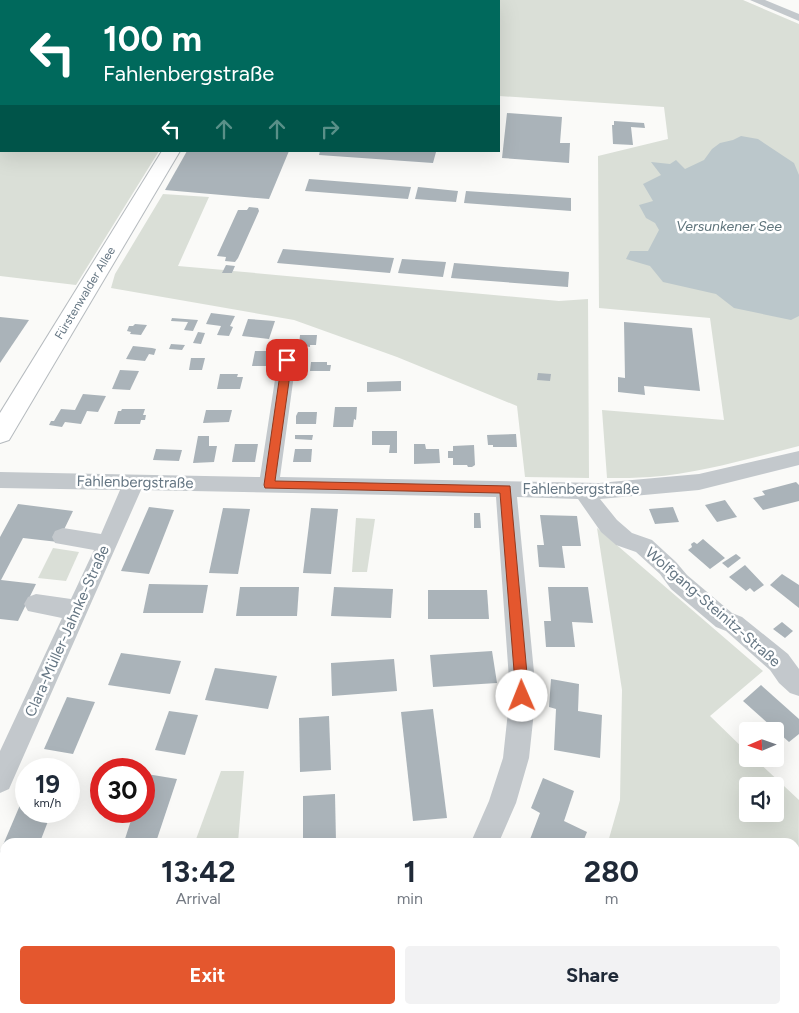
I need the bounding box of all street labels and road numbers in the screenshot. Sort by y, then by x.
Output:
street label: Fürstenwalder Allee [52,244,118,342]
street label: Fahlenbergstraße [76,472,194,492]
street label: Fahlenbergstraße [523,480,639,498]
street label: Clara-Müller-Jahnke-Straße [21,542,113,720]
street label: Wolfgang-Steinitz-Straße [642,543,784,671]

